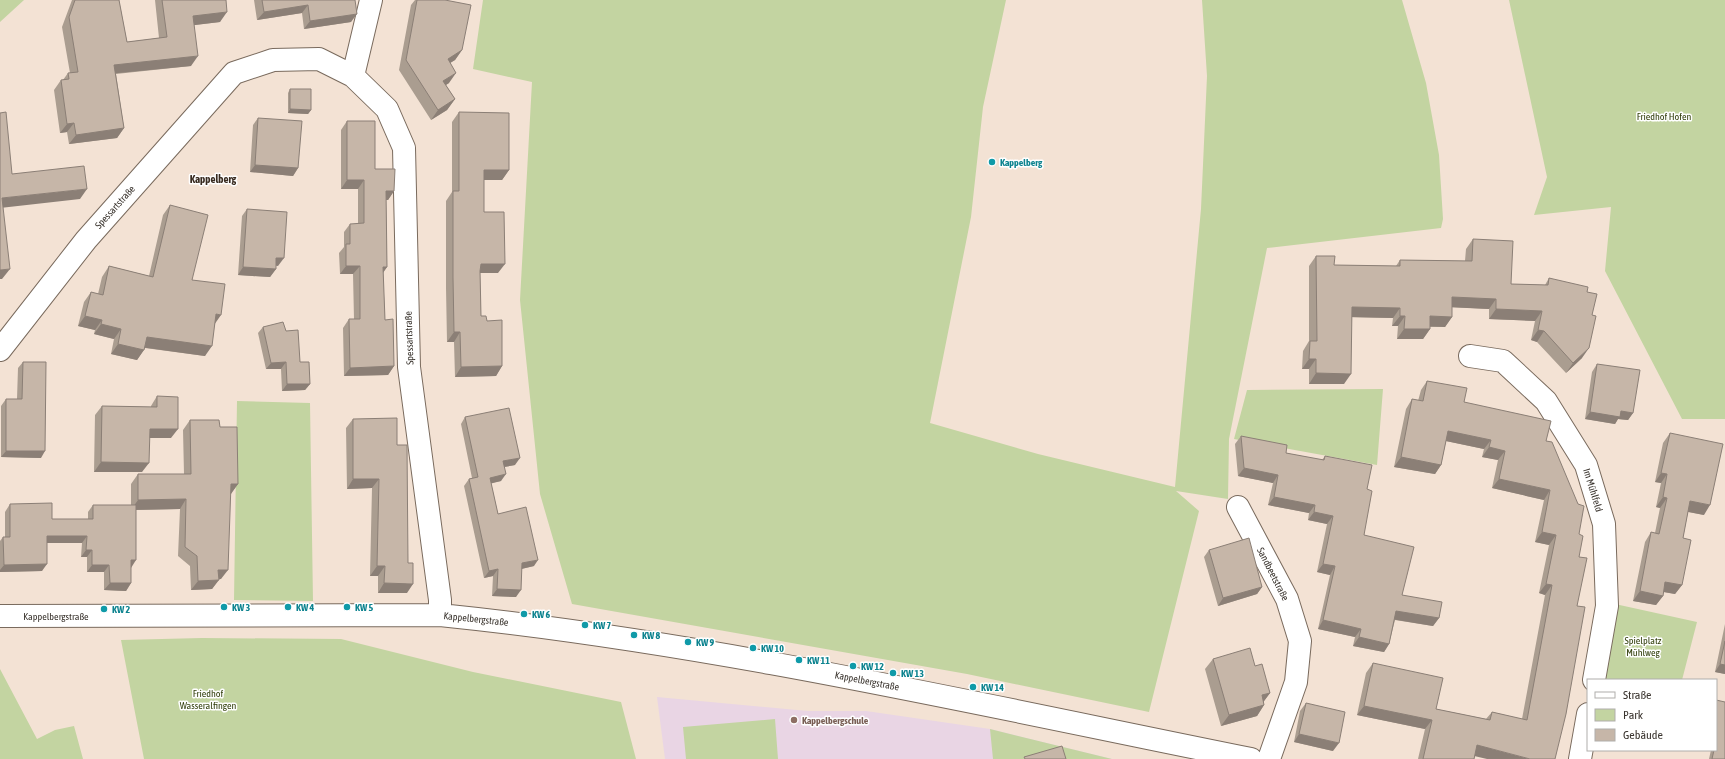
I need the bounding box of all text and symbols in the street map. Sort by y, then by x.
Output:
park label: Friedhof Hofen [1637,111,1691,122]
marker: Kappelberg [987,157,997,167]
place label: Kappelberg [1000,157,1043,168]
district label: Kappelberg [190,173,237,185]
street label: Spessartstraße [93,183,137,231]
street label: Spessartstraße [403,310,415,365]
street label: Im Mühlfeld [1581,467,1605,513]
street label: Sandbeetstraße [1255,546,1291,603]
marker: KW 3 [219,602,229,612]
place label: KW 3 [232,602,251,613]
marker: KW 4 [283,602,293,612]
place label: KW 4 [296,602,315,613]
marker: KW 5 [342,602,352,612]
place label: KW 5 [355,602,374,613]
marker: KW 2 [99,604,109,614]
place label: KW 2 [112,604,131,615]
marker: KW 6 [519,609,529,619]
place label: KW 6 [532,609,551,620]
street label: Kappelbergstraße [443,610,509,628]
street label: Kappelbergstraße [23,611,89,622]
marker: KW 7 [580,620,590,630]
place label: KW 7 [593,620,612,631]
marker: KW 8 [629,630,639,640]
place label: KW 8 [642,630,661,641]
park label: Spielplatz Mühlweg [1625,635,1662,658]
marker: KW 9 [683,637,693,647]
place label: KW 9 [696,637,715,648]
marker: KW 10 [748,643,758,653]
place label: KW 10 [761,643,784,654]
marker: KW 11 [794,655,804,665]
place label: KW 11 [807,655,830,666]
marker: KW 12 [848,661,858,671]
place label: KW 12 [861,661,884,672]
marker: KW 13 [888,668,898,678]
place label: KW 13 [901,668,924,679]
street label: Kappelbergstraße [834,669,901,693]
legend [1587,679,1717,751]
marker: KW 14 [968,682,978,692]
place label: KW 14 [981,682,1004,693]
park label: Friedhof Wasseralfingen [180,688,236,711]
text: Straße [1623,688,1651,702]
text: Park [1623,708,1644,722]
marker: Kappelbergschule [789,715,799,725]
place label: Kappelbergschule [802,715,869,726]
text: Gebäude [1623,728,1663,742]

